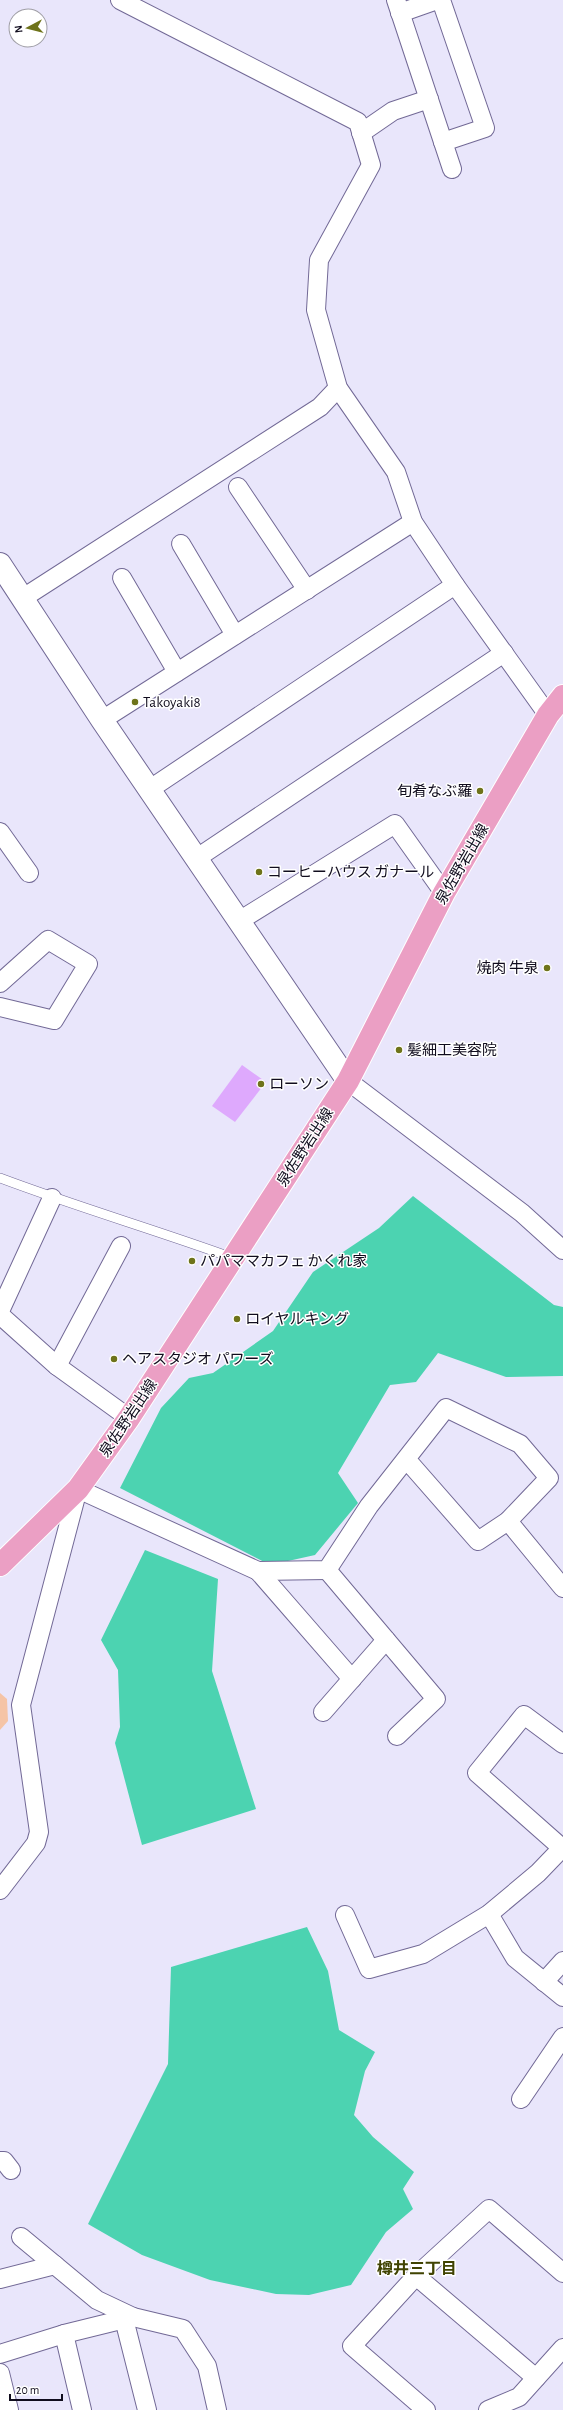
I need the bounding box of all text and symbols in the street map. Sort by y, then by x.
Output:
north arrow [8,8,48,48]
text: N [13,25,24,34]
place label: Takoyaki8 [143,695,201,710]
marker: Takoyaki8 [130,697,140,707]
place label: 旬肴なぶ羅 [397,783,472,799]
marker: 旬肴なぶ羅 [475,786,485,796]
street label: 泉佐野岩出線 [433,821,491,907]
place label: コーヒーハウス ガナール [267,864,434,880]
marker: コーヒーハウス ガナール [254,867,264,877]
place label: 焼肉 牛泉 [477,960,539,976]
marker: 焼肉 牛泉 [542,963,552,973]
place label: 髪細工美容院 [407,1042,497,1058]
marker: 髪細工美容院 [394,1045,404,1055]
place label: ローソン [269,1077,329,1092]
marker: ローソン [256,1079,266,1089]
street label: 泉佐野岩出線 [274,1105,336,1189]
place label: パパママカフェ かくれ家 [200,1253,367,1269]
marker: パパママカフェ かくれ家 [187,1256,197,1266]
place label: ロイヤルキング [245,1311,349,1327]
marker: ロイヤルキング [232,1314,242,1324]
place label: ヘアスタジオ パワーズ [122,1351,274,1367]
marker: ヘアスタジオ パワーズ [109,1354,119,1364]
street label: 泉佐野岩出線 [96,1376,160,1460]
district label: 樽井三丁目 [377,2259,457,2277]
scale bar [10,2376,62,2402]
text: 20 m [16,2384,39,2396]

